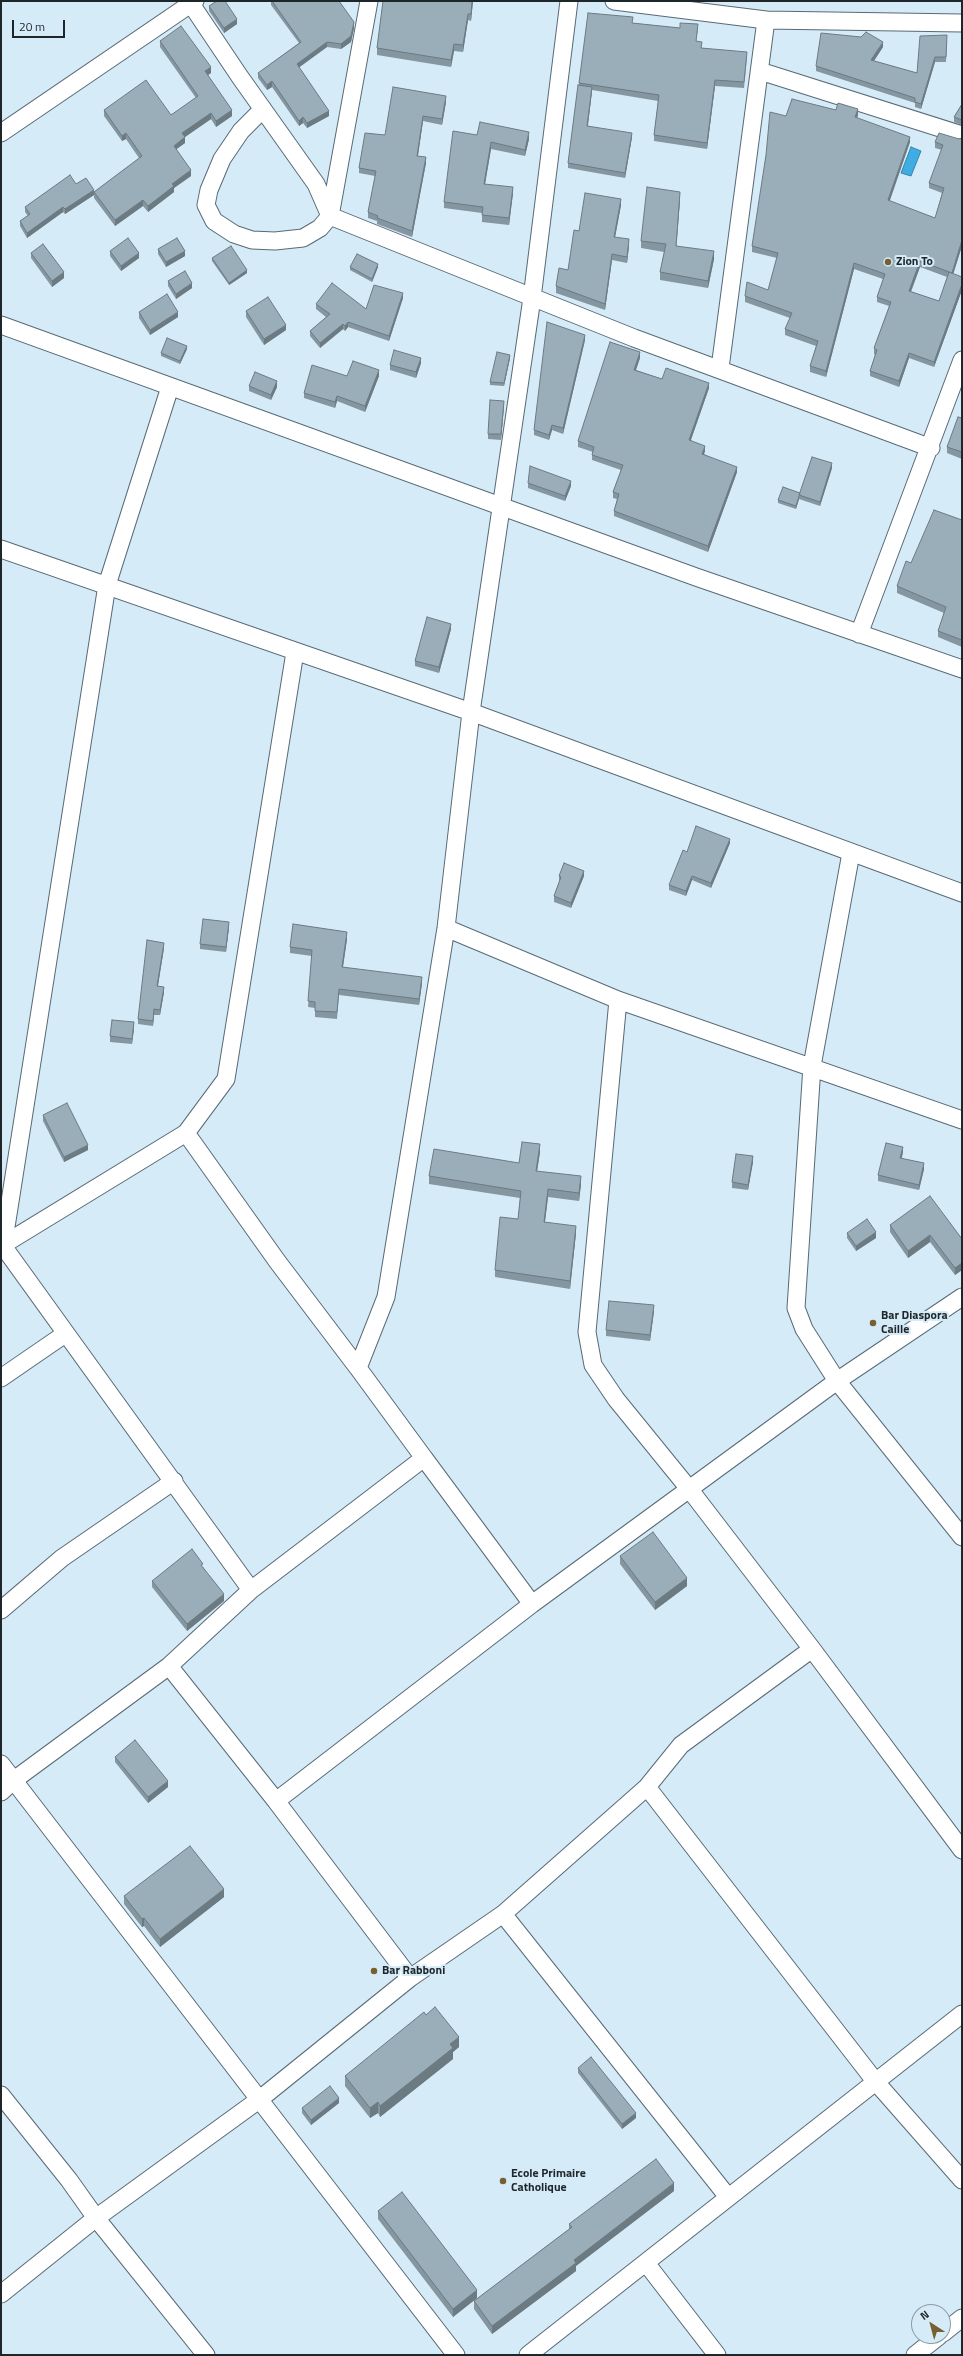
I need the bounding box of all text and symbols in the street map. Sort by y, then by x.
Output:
scale bar [14,12,67,38]
text: 20 m [19,17,45,36]
place label: Zion To [896,255,933,269]
marker: Zion To [883,257,893,267]
place label: Bar Diaspora Caille [881,1309,948,1337]
marker: Bar Diaspora Caille [868,1318,878,1328]
place label: Bar Rabboni [382,1964,445,1978]
marker: Bar Rabboni [369,1966,379,1976]
place label: Ecole Primaire Catholique [511,2167,586,2195]
marker: Ecole Primaire Catholique [498,2176,508,2186]
north arrow [911,2304,951,2344]
text: N [917,2306,932,2324]

